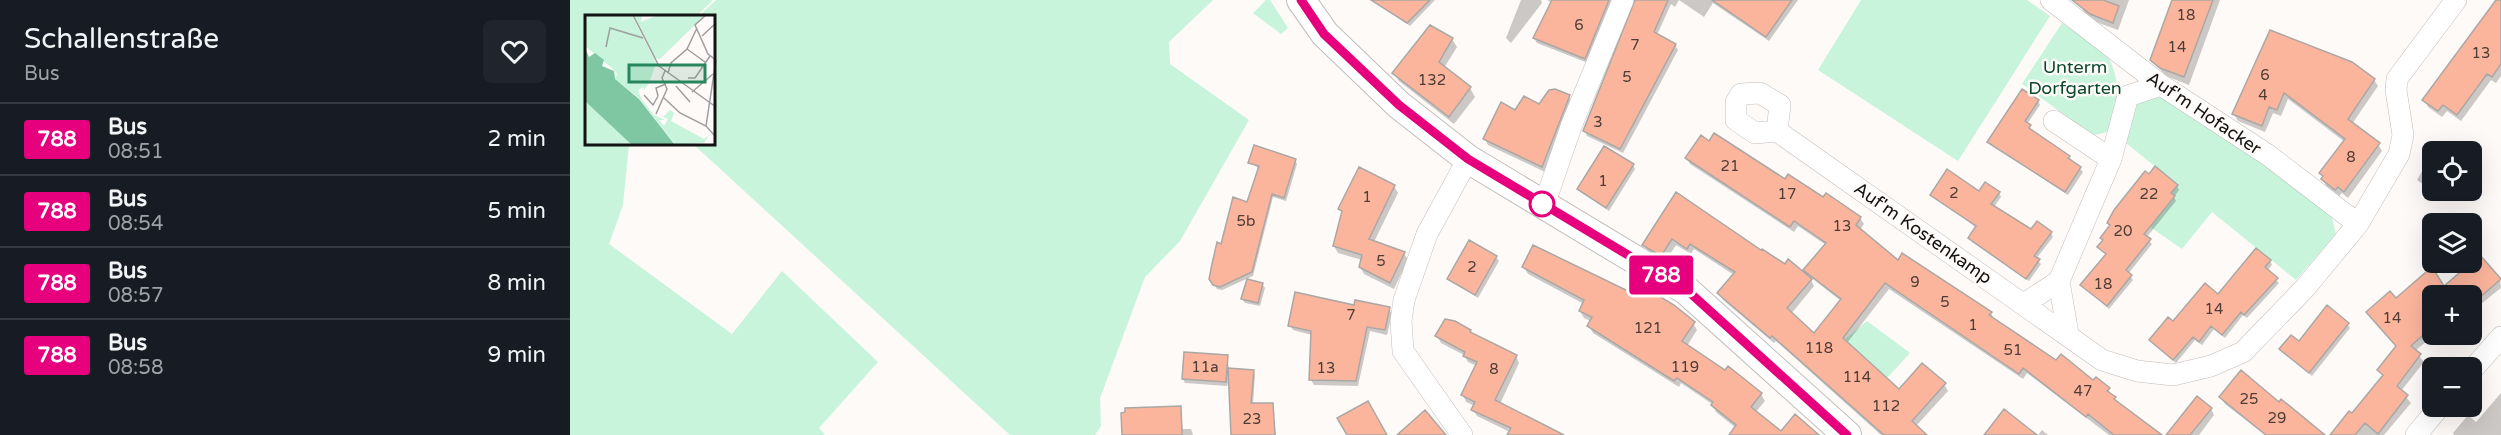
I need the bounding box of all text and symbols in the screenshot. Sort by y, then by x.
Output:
house number: 18 [2177,6,2195,24]
inset map [585,15,716,146]
house number: 6 [1574,16,1584,34]
button: heart [483,20,546,83]
text: Schallenstraße [24,22,219,56]
house number: 7 [1630,36,1640,54]
house number: 14 [2168,38,2186,56]
house number: 13 [2472,44,2490,62]
park label: Unterm Dorfgarten [2028,56,2122,99]
text: Bus [24,62,60,86]
house number: 6 [2260,66,2270,84]
street label: Auf'm Hofacker [2143,67,2266,159]
house number: 5 [1622,68,1632,86]
house number: 132 [1418,71,1446,89]
house number: 4 [2258,86,2268,104]
house number: 3 [1593,113,1603,131]
text: Bus [108,114,147,140]
text: 2 min [487,126,546,152]
text: 788 [37,127,77,152]
text: 08:51 [108,140,163,164]
map controls [2422,141,2482,417]
button: locate [2422,141,2482,201]
house number: 8 [2346,148,2356,166]
house number: 21 [1721,157,1739,175]
house number: 1 [1598,172,1608,190]
street label: Auf'm Kostenkamp [1850,177,1996,289]
house number: 2 [1949,184,1959,202]
house number: 17 [1778,185,1796,203]
house number: 22 [2140,185,2158,203]
text: Bus [108,186,147,212]
house number: 1 [1362,188,1372,206]
unlabelled marker [1529,191,1555,217]
text: 5 min [487,198,546,224]
text: 788 [37,199,77,224]
text: 08:54 [108,212,163,236]
house number: 5b [1237,212,1255,230]
button: layers [2422,213,2482,273]
house number: 13 [1833,217,1851,235]
house number: 20 [2114,222,2132,240]
house number: 5 [1376,252,1386,270]
line badge: 788 [1626,256,1696,294]
text: Bus [108,258,147,284]
house number: 2 [1467,258,1477,276]
text: 788 [1641,263,1681,288]
text: 8 min [487,270,546,296]
text: 788 [37,271,77,296]
house number: 9 [1910,273,1920,291]
house number: 18 [2094,275,2112,293]
text: 08:57 [108,284,163,308]
button: + [2422,285,2482,345]
house number: 5 [1940,293,1950,311]
house number: 14 [2205,300,2223,318]
house number: 7 [1346,306,1356,324]
house number: 14 [2383,309,2401,327]
house number: 1 [1968,316,1978,334]
house number: 121 [1634,319,1662,337]
text: Bus [108,330,147,356]
house number: 118 [1805,339,1833,357]
house number: 51 [2004,341,2022,359]
text: 9 min [487,342,546,368]
text: 788 [37,343,77,368]
text: 08:58 [108,356,163,380]
button: − [2422,357,2482,417]
house number: 11a [1191,358,1219,376]
house number: 119 [1671,358,1699,376]
house number: 13 [1317,359,1335,377]
house number: 8 [1489,360,1499,378]
house number: 114 [1843,368,1871,386]
house number: 47 [2074,382,2092,400]
house number: 25 [2240,390,2258,408]
house number: 112 [1872,397,1900,415]
house number: 29 [2268,409,2286,427]
house number: 23 [1243,410,1261,428]

